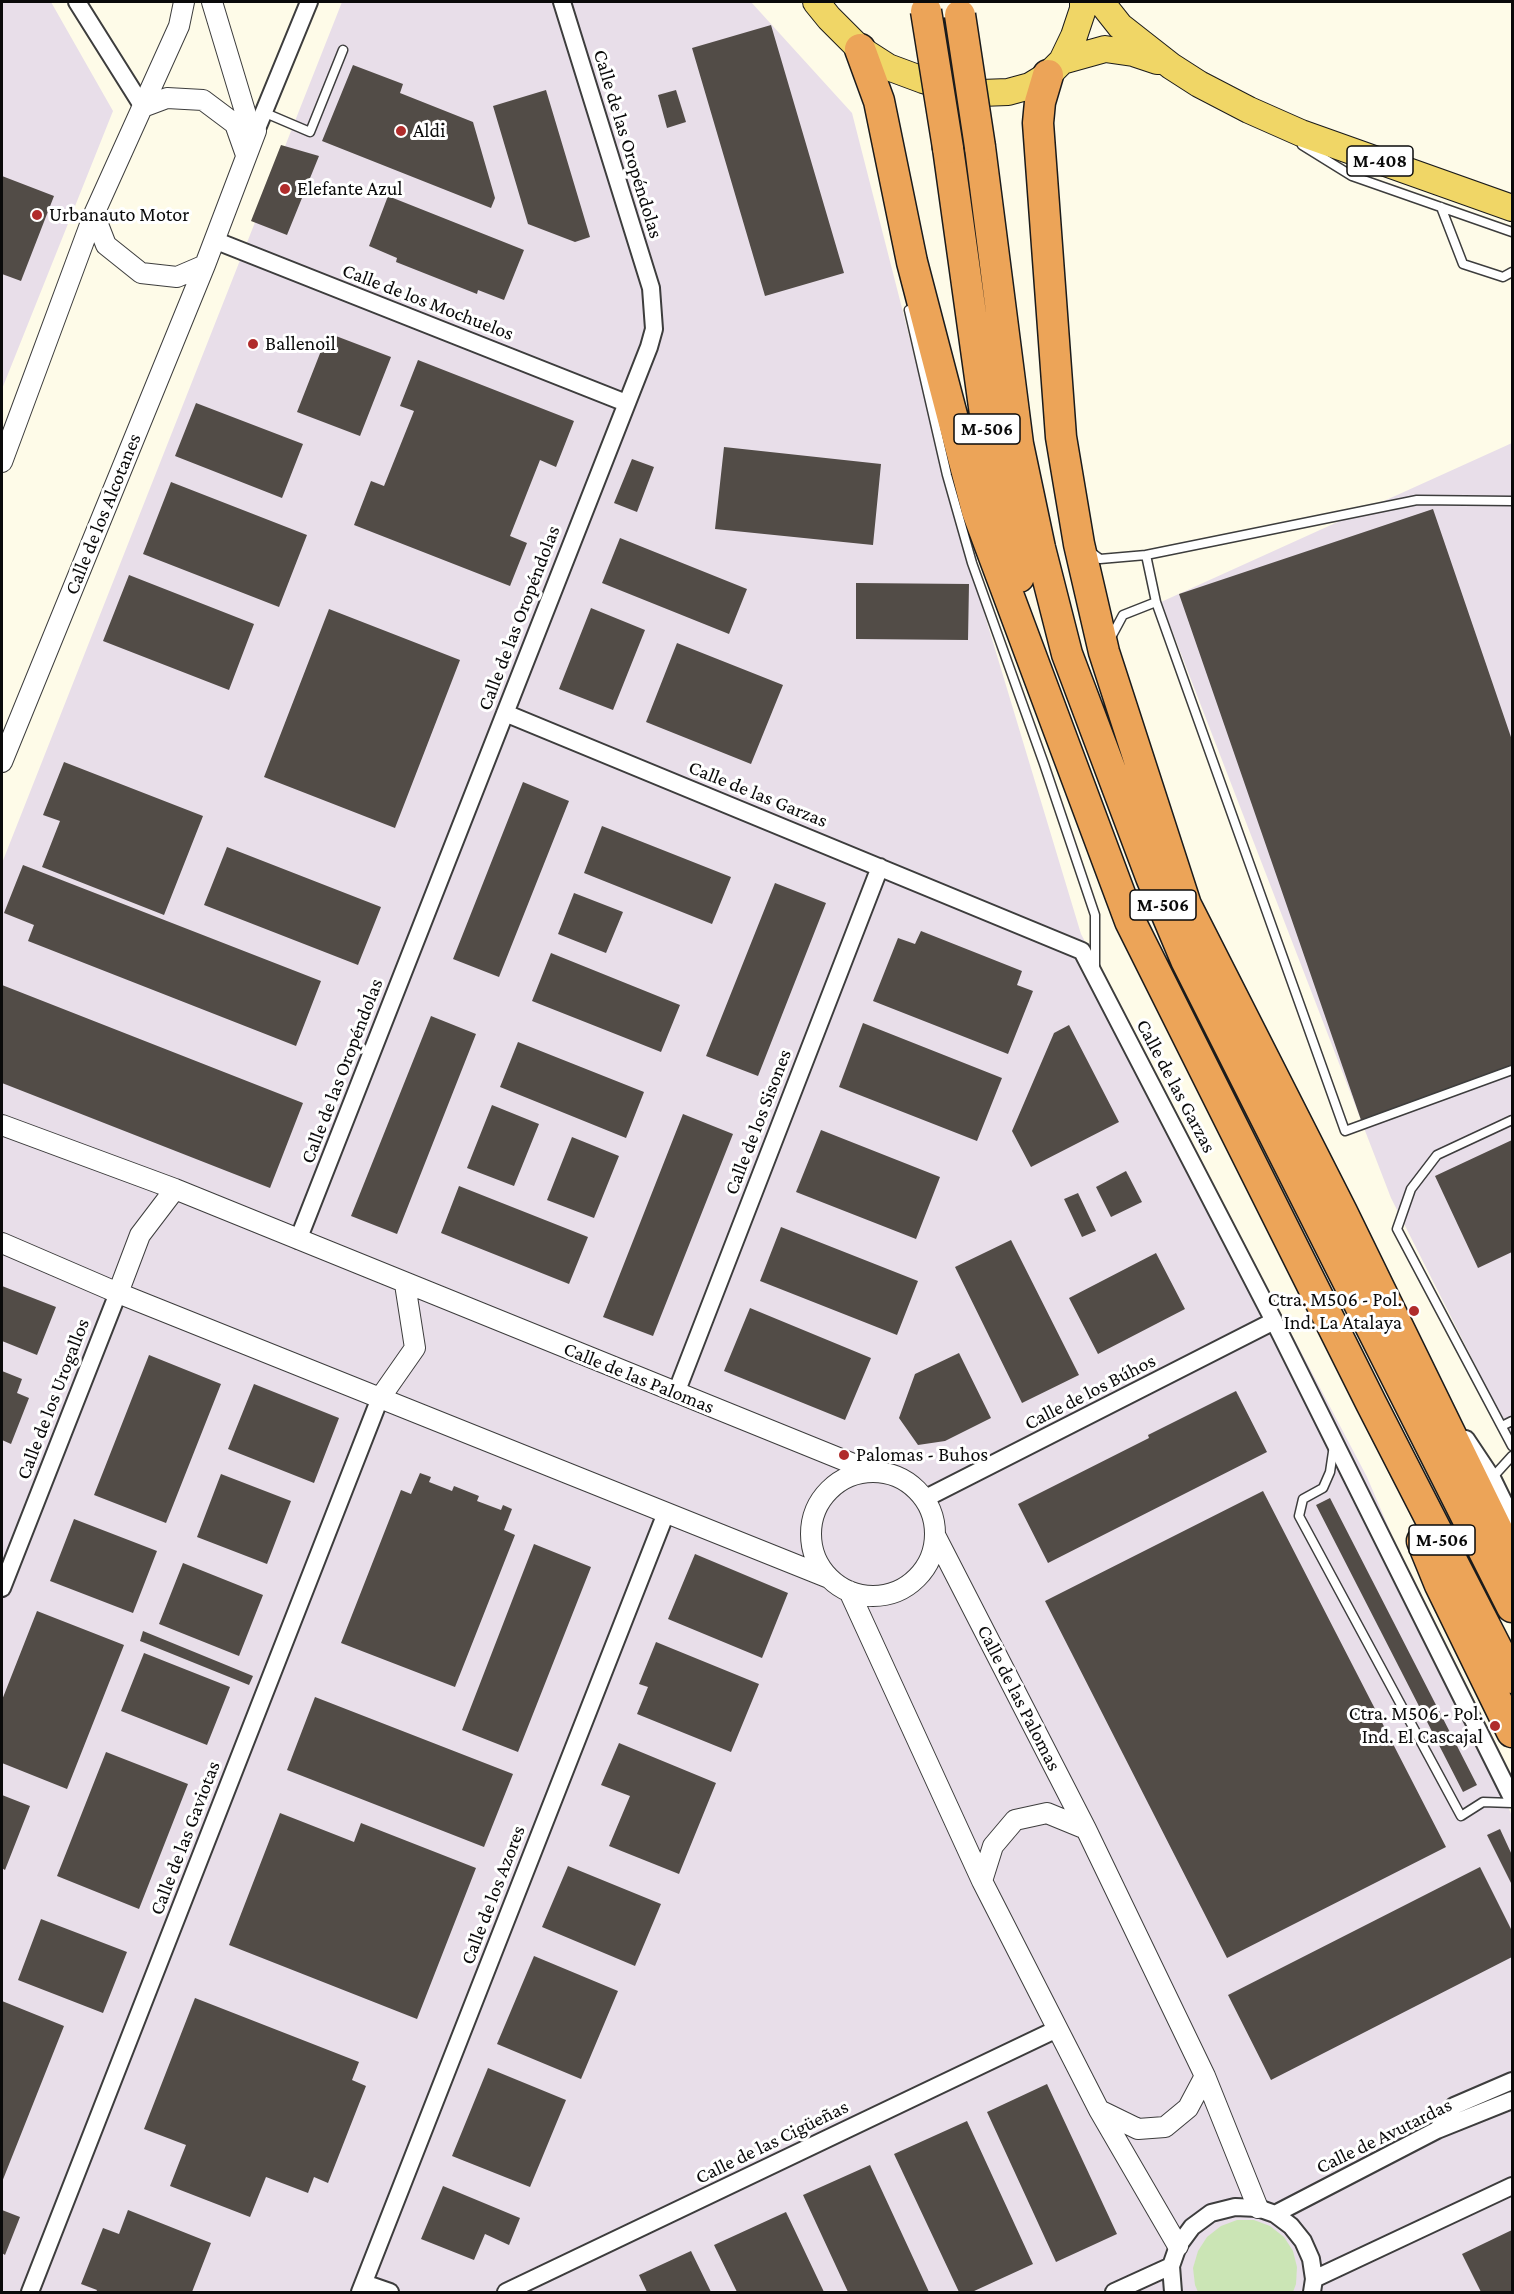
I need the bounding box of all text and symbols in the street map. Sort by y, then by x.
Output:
street label: Calle de las Oropéndolas [588,47,668,241]
place label: Aldi [413,119,445,143]
marker: Aldi [394,124,408,138]
road number: M-408 [1347,146,1413,176]
place label: Elefante Azul [297,177,403,201]
marker: Elefante Azul [278,182,292,196]
place label: Urbanauto Motor [49,203,189,227]
marker: Urbanauto Motor [30,208,44,222]
street label: Calle de los Mochuelos [339,258,517,346]
place label: Ballenoil [265,332,336,356]
marker: Ballenoil [246,337,260,351]
road number: M-506 [954,414,1020,444]
street label: Calle de los Alcotanes [60,430,146,598]
street label: Calle de las Oropéndolas [473,522,565,714]
street label: Calle de las Garzas [685,755,831,833]
road number: M-506 [1130,890,1196,920]
street label: Calle de las Oropéndolas [296,975,388,1167]
street label: Calle de las Garzas [1131,1015,1221,1157]
street label: Calle de los Sisones [719,1046,797,1198]
place label: Ctra. M506 - Pol. Ind. La Atalaya [1268,1288,1402,1335]
marker: Ctra. M506 - Pol. Ind. La Atalaya [1407,1304,1421,1318]
street label: Calle de los Urogallos [11,1315,95,1483]
street label: Calle de las Palomas [560,1337,718,1419]
street label: Calle de los Búhos [1020,1349,1160,1435]
place label: Palomas - Buhos [856,1443,988,1467]
marker: Palomas - Buhos [837,1448,851,1462]
road number: M-506 [1409,1525,1475,1555]
street label: Calle de las Palomas [972,1621,1066,1775]
place label: Ctra. M506 - Pol. Ind. El Cascajal [1349,1702,1483,1749]
marker: Ctra. M506 - Pol. Ind. El Cascajal [1488,1719,1502,1733]
street label: Calle de las Gaviotas [145,1758,225,1918]
street label: Calle de los Azores [455,1822,531,1968]
street label: Calle de Avutardas [1312,2093,1456,2179]
street label: Calle de las Cigüeñas [692,2095,852,2189]

